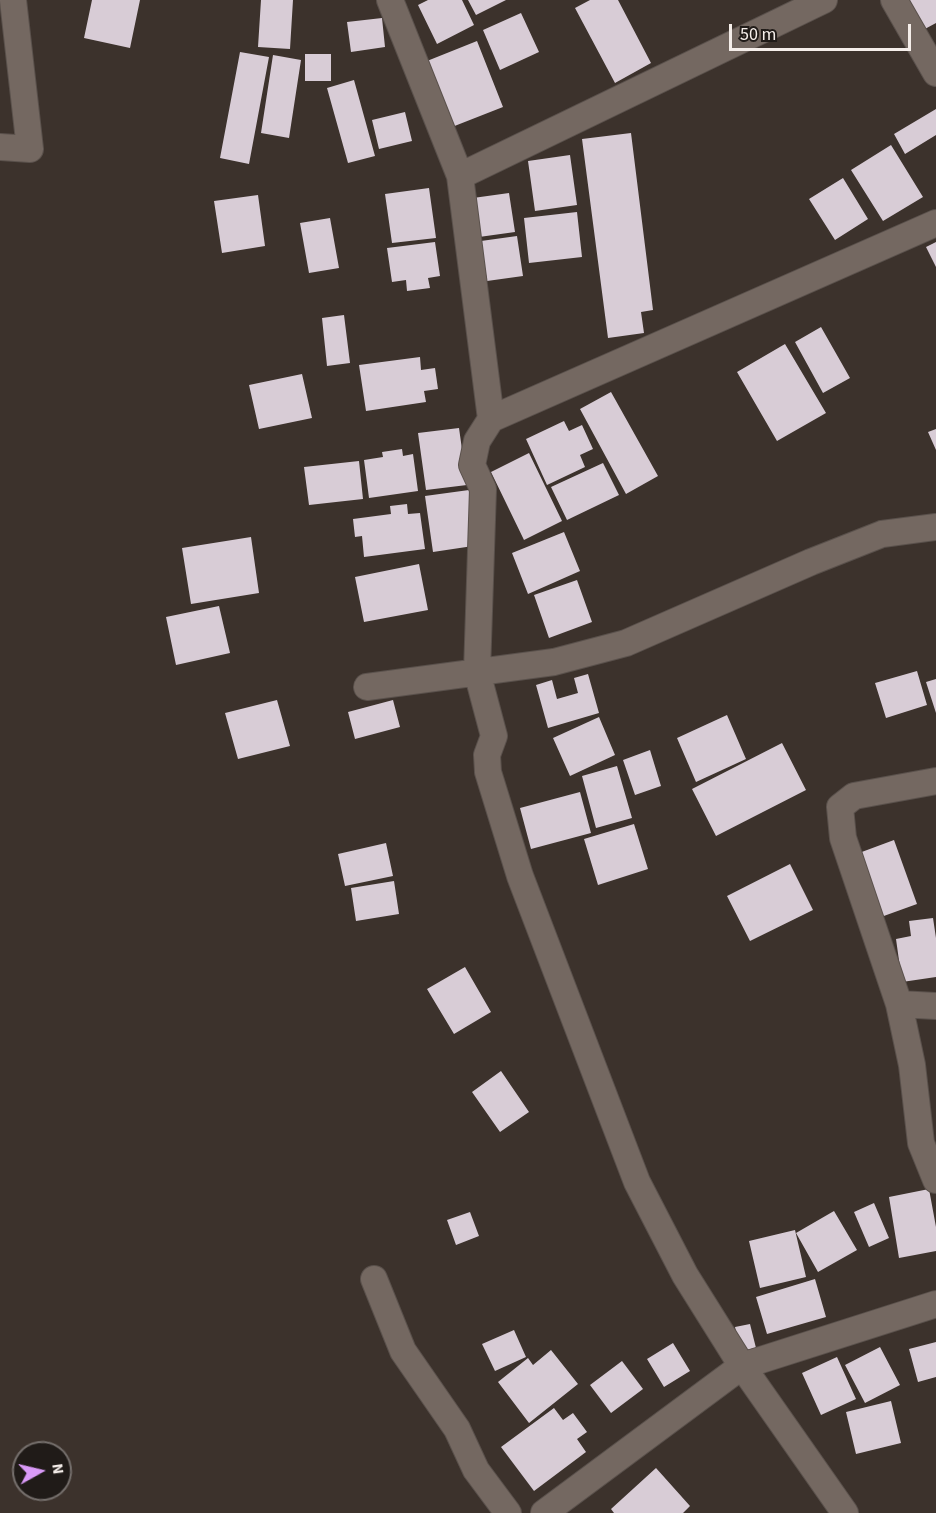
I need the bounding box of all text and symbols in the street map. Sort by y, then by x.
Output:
scale bar [732,12,914,50]
text: 50 m [740,22,776,47]
north arrow [12,1441,72,1501]
text: N [46,1462,69,1476]

